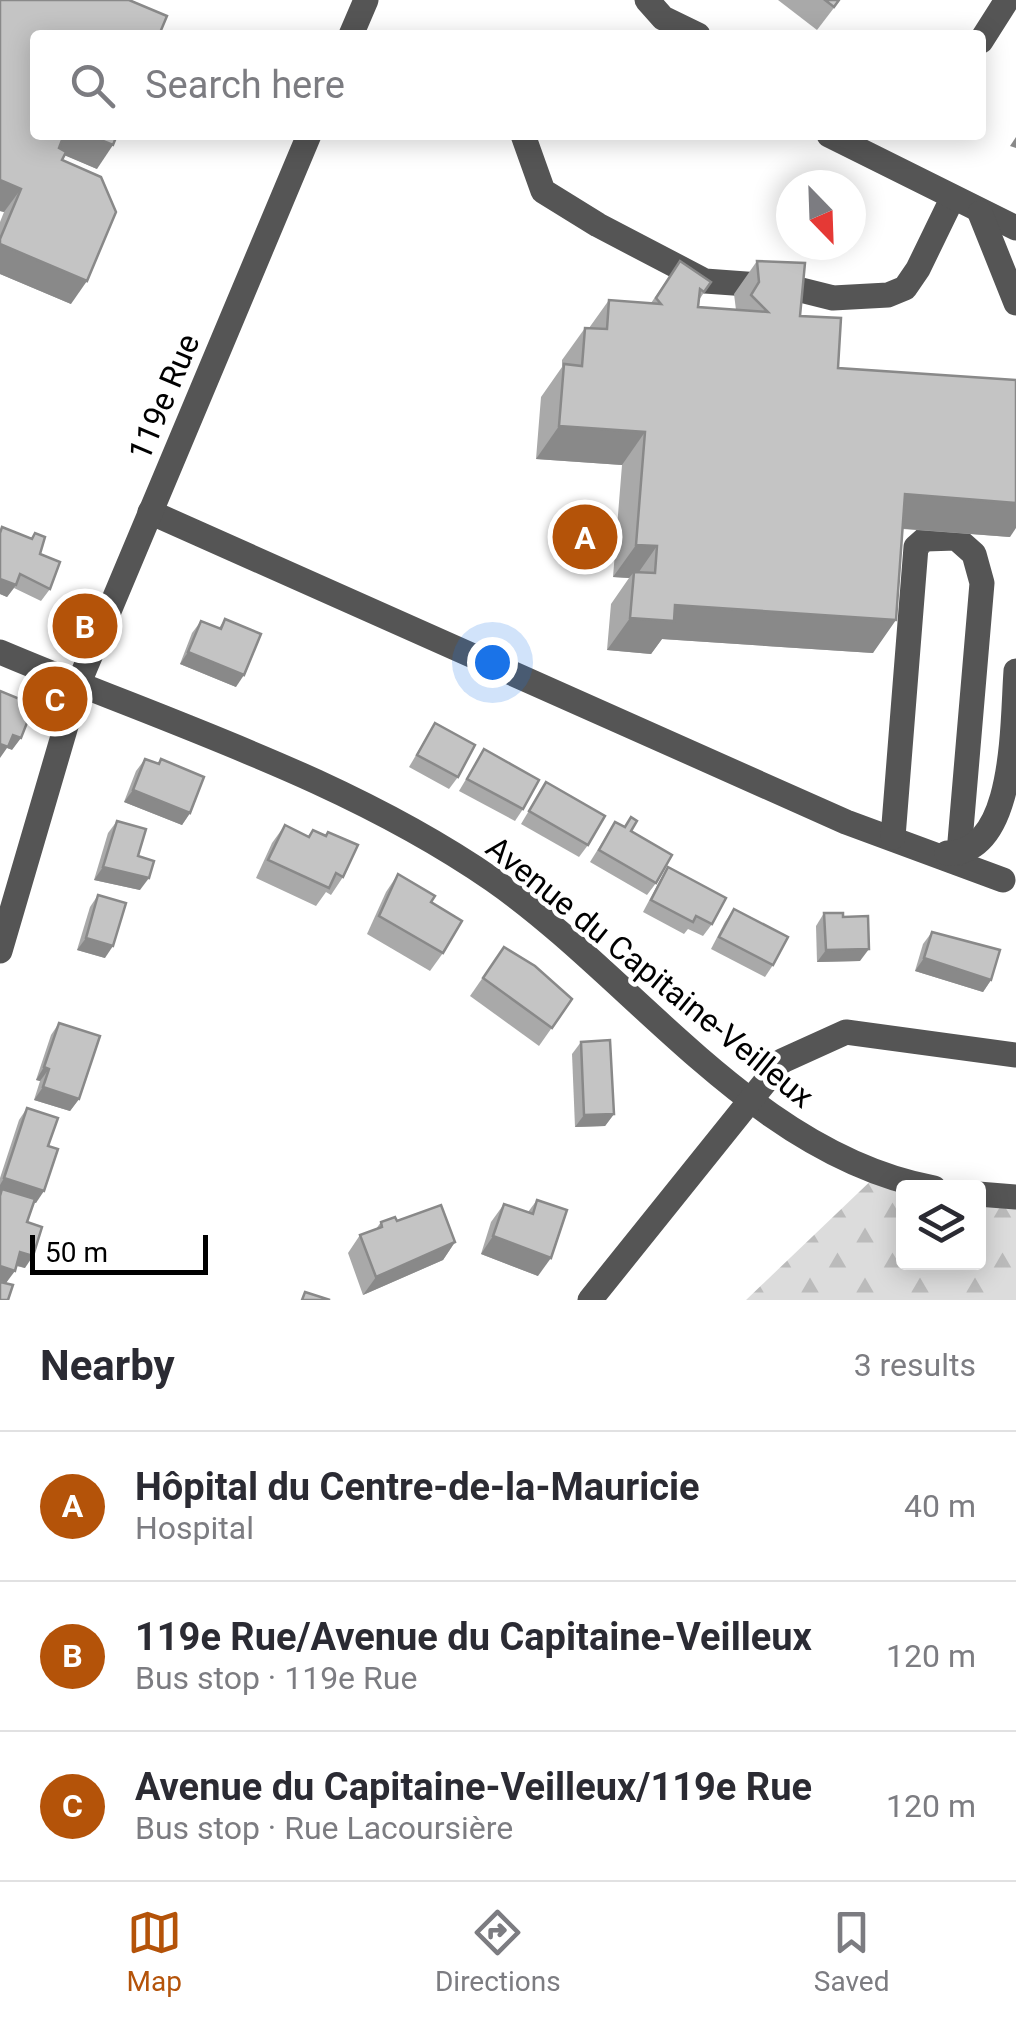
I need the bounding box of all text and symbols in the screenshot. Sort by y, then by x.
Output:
search box [30,30,986,140]
icon: search [65,58,120,113]
text: Search here [145,63,345,107]
north arrow [776,170,866,260]
street label: 119e Rue [120,328,208,466]
pin: A [552,500,618,574]
pin: B [52,588,118,664]
your location [467,637,518,688]
pin: C [22,662,88,736]
street label: Avenue du Capitaine-Veilleux [479,828,821,1116]
map controls [896,1180,986,1270]
button: layers [896,1180,986,1270]
scale bar [30,1230,208,1274]
text: 50 m [45,1236,108,1269]
text: Nearby [40,1341,175,1390]
text: 3 results [854,1346,976,1384]
text: Hôpital du Centre-de-la-Mauricie [135,1465,700,1509]
text: A [62,1487,83,1525]
text: 40 m [904,1487,976,1525]
text: Hospital [135,1509,254,1547]
text: 119e Rue/Avenue du Capitaine-Veilleux [135,1615,812,1659]
text: B [62,1637,83,1675]
text: 120 m [886,1637,976,1675]
text: Bus stop · 119e Rue [135,1659,417,1697]
text: Avenue du Capitaine-Veilleux/119e Rue [135,1765,812,1809]
text: C [62,1787,83,1825]
text: 120 m [886,1787,976,1825]
text: Bus stop · Rue Lacoursière [135,1809,513,1847]
tab: Map [127,1905,182,1998]
tab: Directions [435,1905,561,1998]
tab: Saved [814,1905,889,1998]

